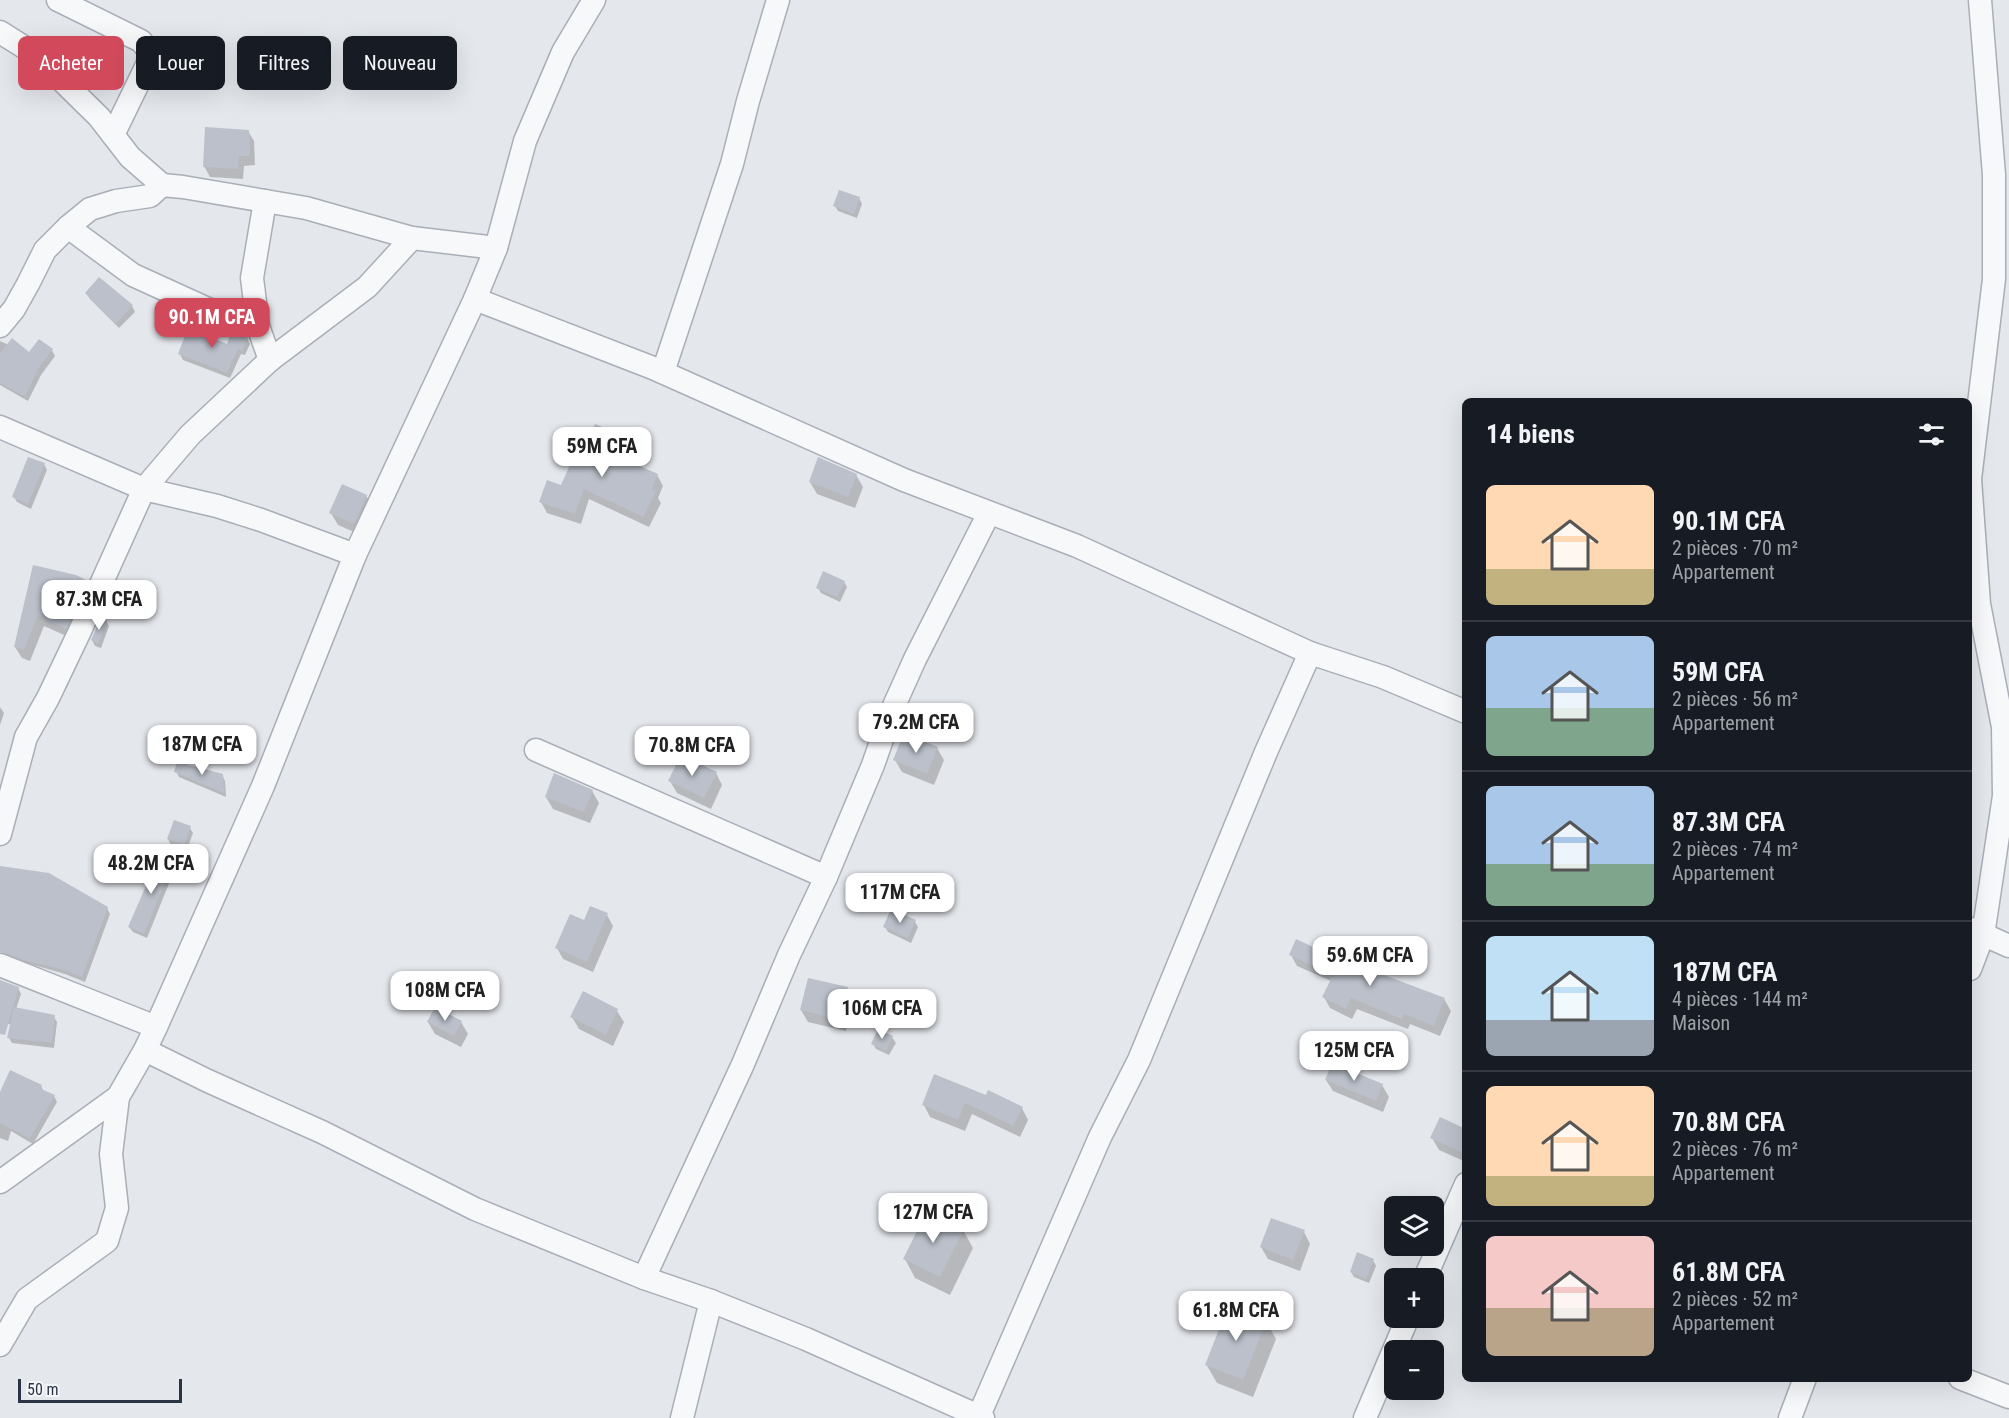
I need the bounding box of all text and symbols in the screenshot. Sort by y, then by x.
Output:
chip: Acheter [18,36,124,90]
chip: Louer [136,36,225,90]
chip: Filtres [237,36,331,90]
chip: Nouveau [343,36,457,90]
pin: 90.1M CFA [143,298,281,349]
text: 90.1M CFA [169,305,255,329]
icon: filters [1915,418,1948,451]
text: 14 biens [1486,419,1575,449]
pin: 59M CFA [547,427,657,478]
text: 59M CFA [567,434,637,458]
text: 90.1M CFA [1672,506,1785,536]
icon: home [1534,509,1606,581]
text: 2 pièces · 70 m² [1672,536,1798,560]
text: Appartement [1672,560,1775,584]
pin: 87.3M CFA [30,580,168,631]
text: 87.3M CFA [56,587,142,611]
text: 59M CFA [1672,657,1764,687]
icon: home [1534,660,1606,732]
text: 2 pièces · 56 m² [1672,687,1798,711]
pin: 79.2M CFA [847,703,985,754]
text: 79.2M CFA [873,710,959,734]
text: Appartement [1672,711,1775,735]
pin: 187M CFA [140,725,264,776]
pin: 70.8M CFA [623,726,761,777]
text: 187M CFA [161,732,243,756]
text: 70.8M CFA [649,733,735,757]
text: 87.3M CFA [1672,807,1785,837]
icon: home [1534,810,1606,882]
text: 2 pièces · 74 m² [1672,837,1798,861]
pin: 48.2M CFA [82,844,220,895]
text: 48.2M CFA [108,851,194,875]
text: Appartement [1672,861,1775,885]
pin: 117M CFA [838,873,962,924]
text: 117M CFA [859,880,941,904]
pin: 59.6M CFA [1301,936,1439,987]
text: 59.6M CFA [1327,943,1413,967]
text: 187M CFA [1672,957,1777,987]
icon: home [1534,960,1606,1032]
pin: 108M CFA [383,971,507,1022]
text: 108M CFA [404,978,486,1002]
text: 4 pièces · 144 m² [1672,987,1808,1011]
pin: 106M CFA [820,989,944,1040]
text: 106M CFA [841,996,923,1020]
text: Maison [1672,1011,1730,1035]
pin: 125M CFA [1292,1031,1416,1082]
text: 125M CFA [1313,1038,1395,1062]
text: 70.8M CFA [1672,1107,1785,1137]
icon: home [1534,1110,1606,1182]
text: 2 pièces · 76 m² [1672,1137,1798,1161]
text: Appartement [1672,1161,1775,1185]
pin: 127M CFA [871,1193,995,1244]
map controls [1384,1196,1444,1400]
button: layers [1384,1196,1444,1256]
text: 127M CFA [892,1200,974,1224]
text: 61.8M CFA [1672,1257,1785,1287]
icon: home [1534,1260,1606,1332]
button: + [1384,1268,1444,1328]
text: 2 pièces · 52 m² [1672,1287,1798,1311]
pin: 61.8M CFA [1167,1291,1305,1342]
text: 61.8M CFA [1193,1298,1279,1322]
text: Appartement [1672,1311,1775,1335]
button: − [1384,1340,1444,1400]
scale bar [18,1376,182,1404]
text: 50 m [27,1380,59,1399]

